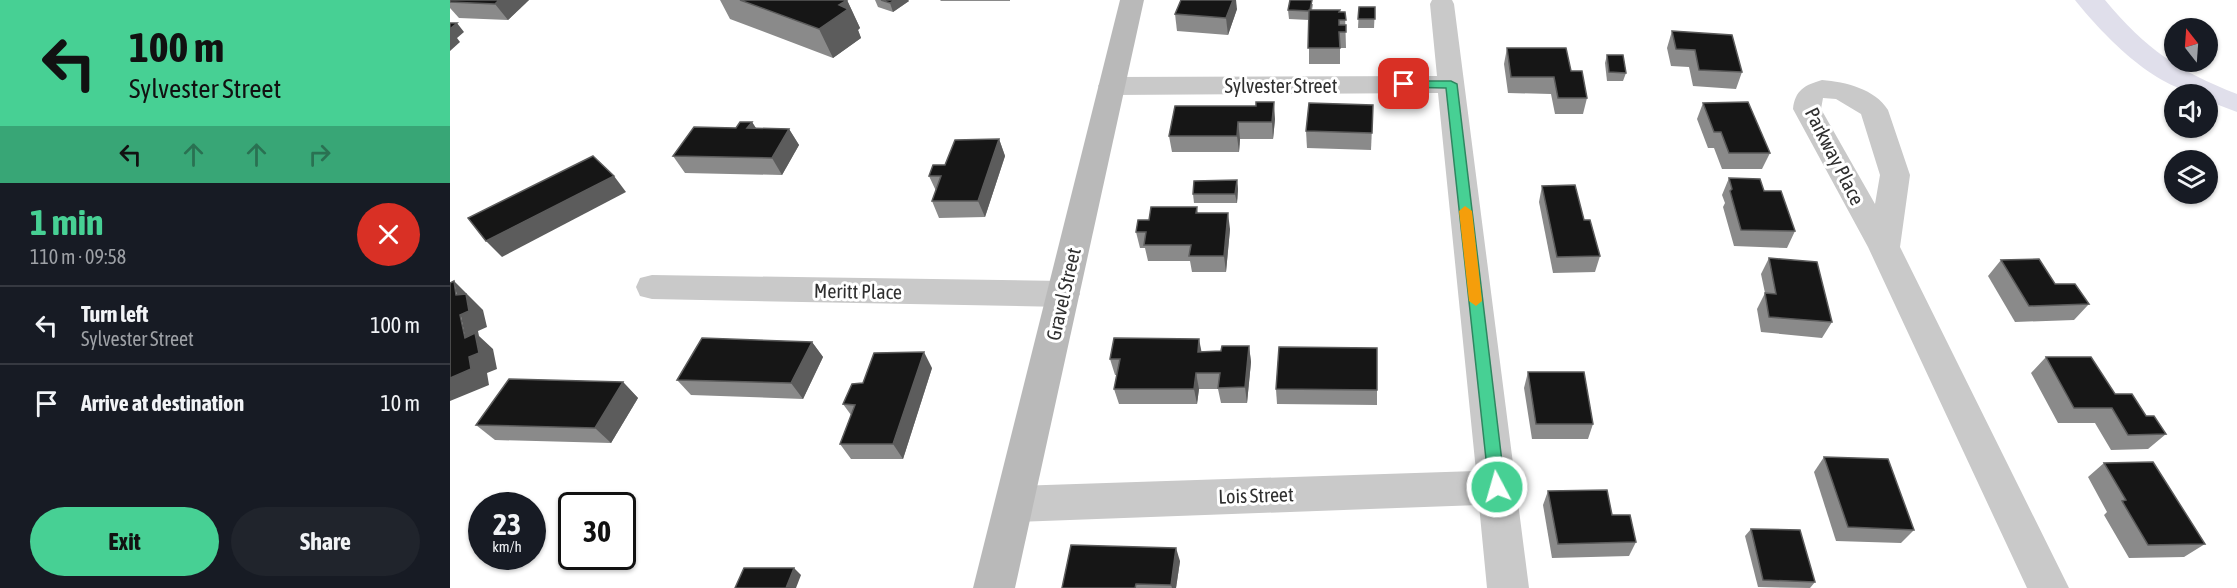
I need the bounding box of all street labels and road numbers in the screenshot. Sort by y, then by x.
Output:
street label: Sylvester Street [1225,74,1338,97]
street label: Parkway Place [1801,103,1869,209]
street label: Gravel Street [1041,245,1085,343]
street label: Meritt Place [814,279,902,303]
street label: Lois Street [1218,482,1294,508]

